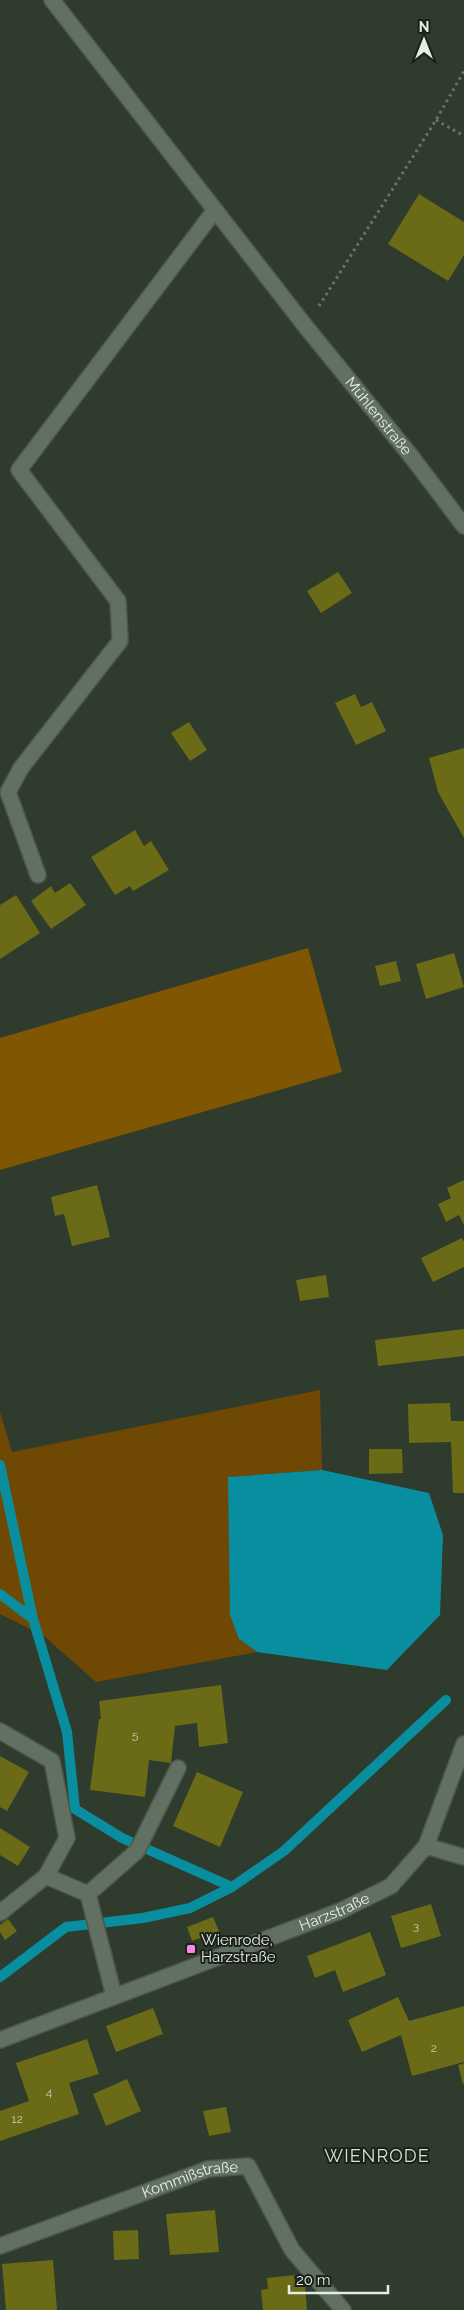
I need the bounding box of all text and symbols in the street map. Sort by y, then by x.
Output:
north arrow [399,15,449,65]
text: N [419,19,429,35]
street label: Mühlenstraße [342,374,416,459]
house number: 5 [132,1728,139,1742]
street label: Harzstraße [297,1889,373,1935]
house number: 3 [413,1919,419,1933]
place label: Wienrode, Harzstraße [201,1931,276,1966]
marker: Wienrode, Harzstraße [185,1943,197,1955]
house number: 2 [431,2041,437,2055]
house number: 4 [46,2085,53,2099]
house number: 12 [11,2112,23,2126]
district label: WIENRODE [324,2145,430,2166]
street label: Kommißstraße [139,2158,239,2202]
scale bar [289,2262,388,2294]
text: 20 m [296,2271,331,2289]

